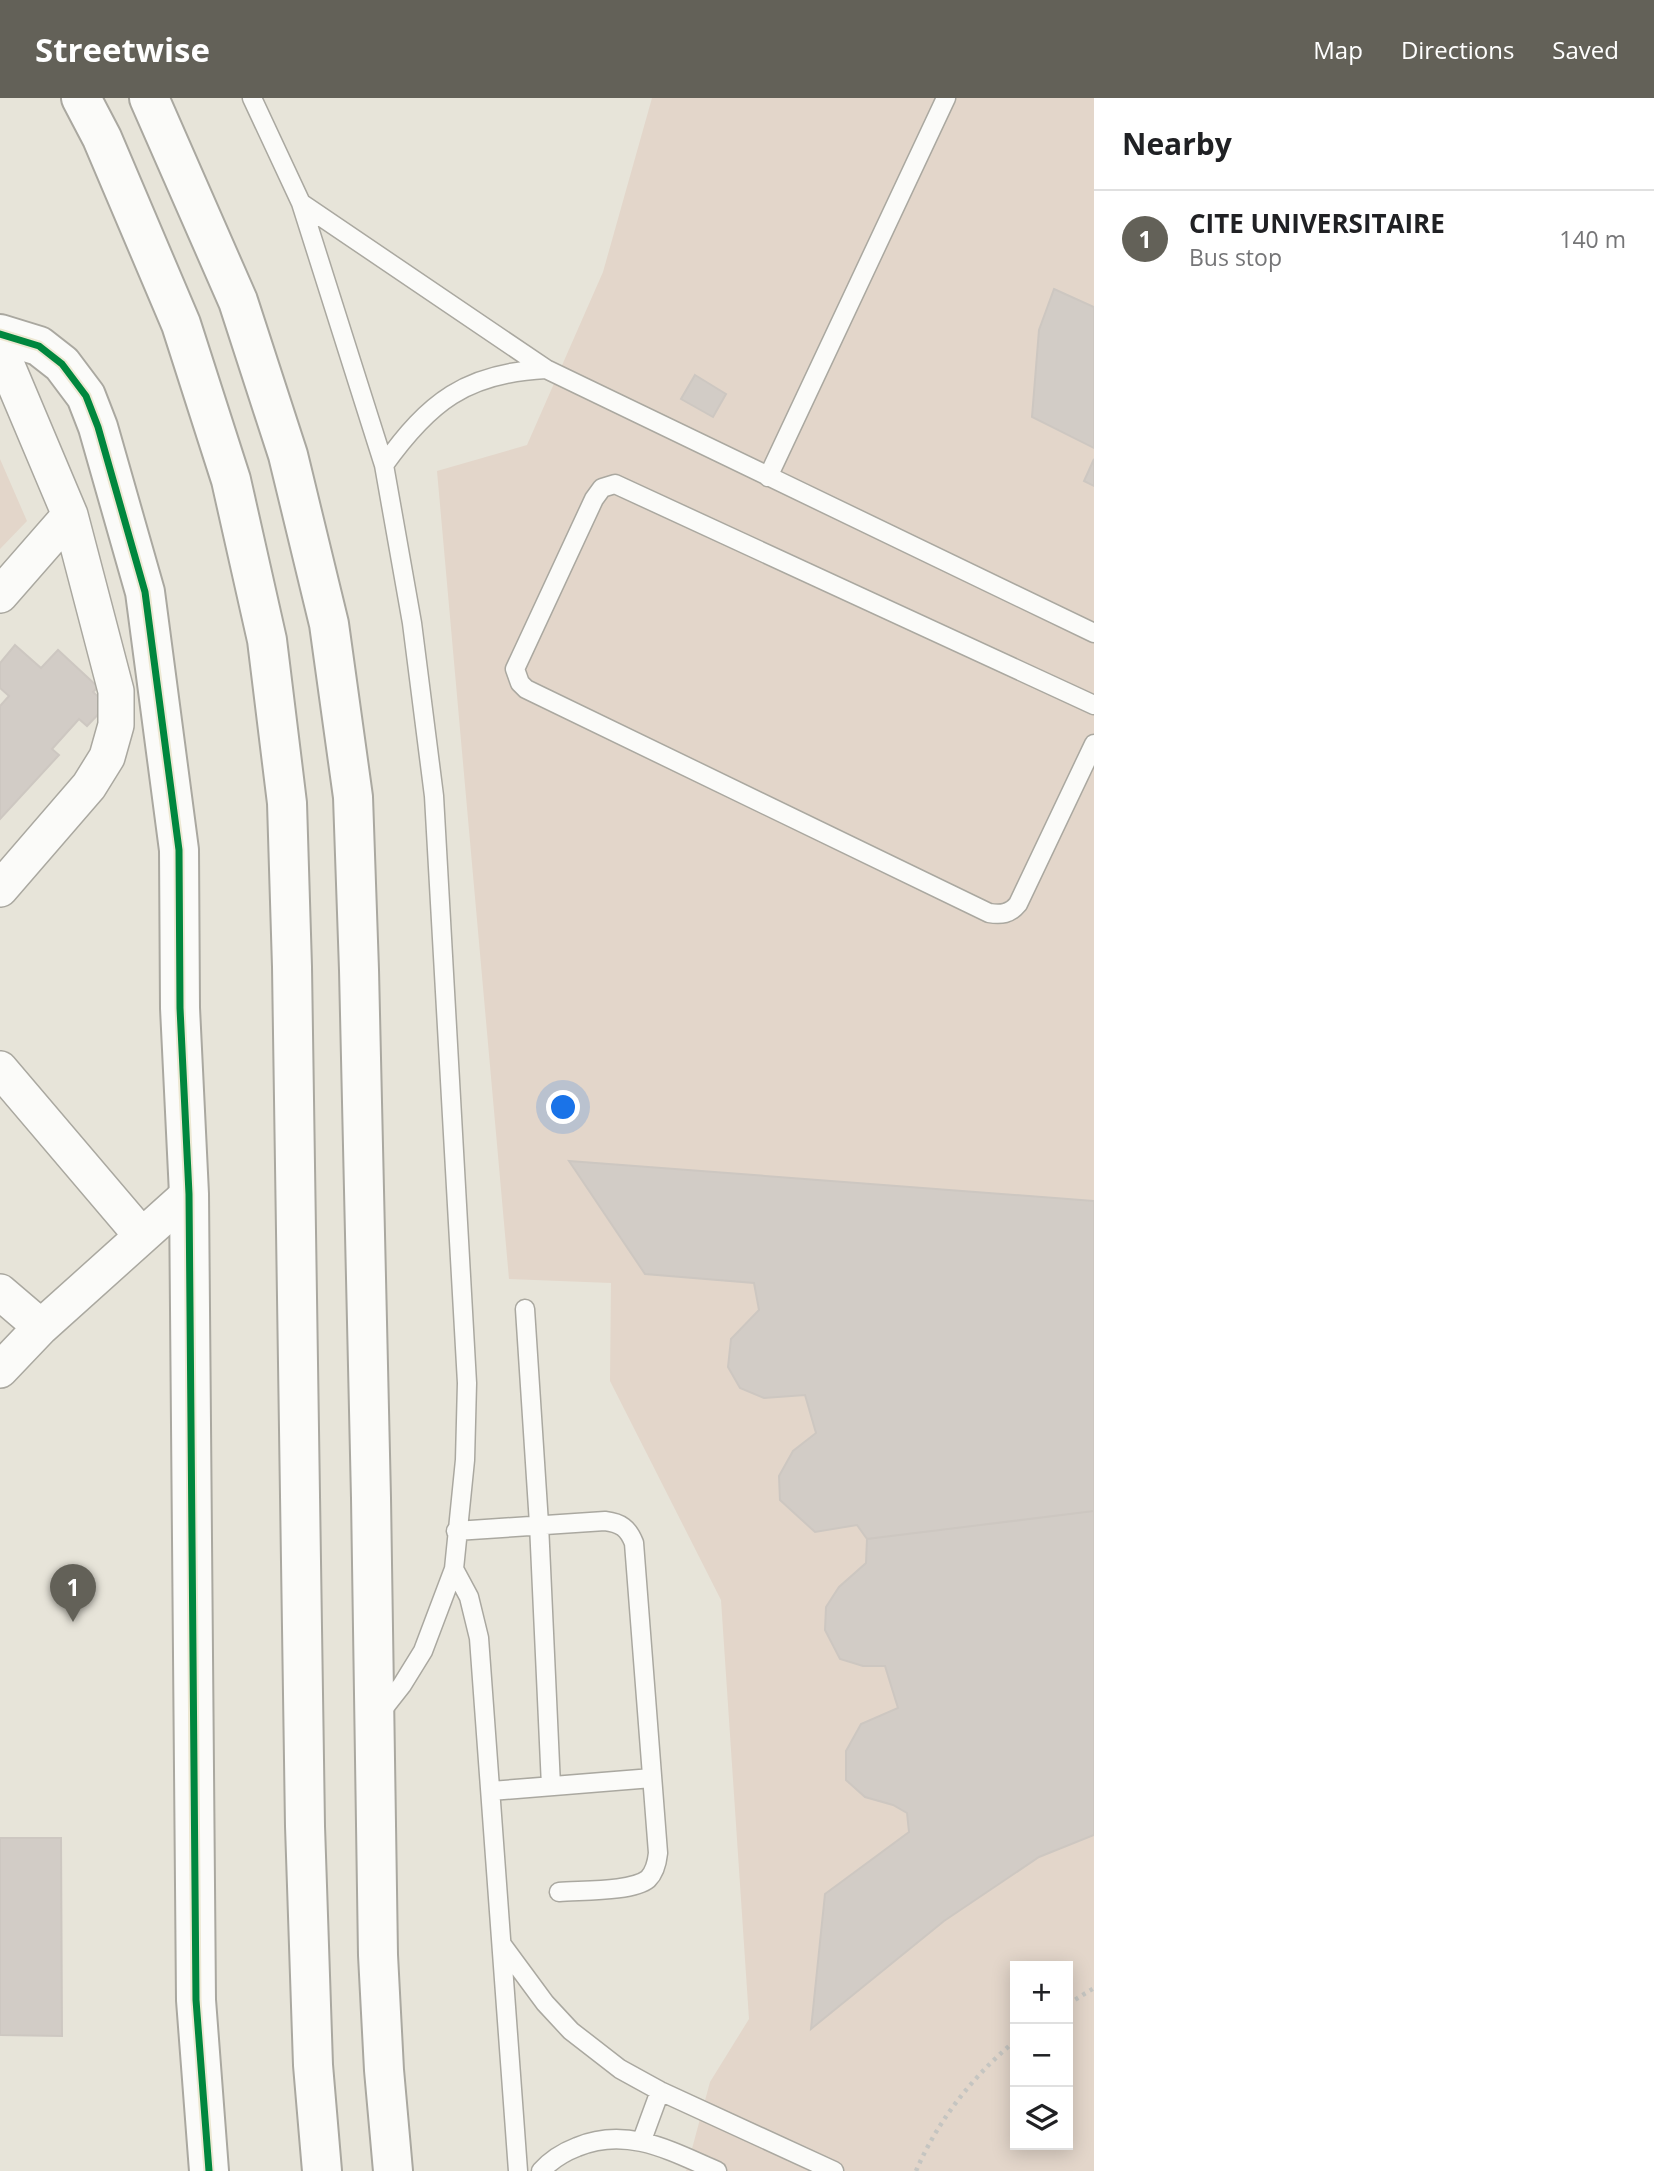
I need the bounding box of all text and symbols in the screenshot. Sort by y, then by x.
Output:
text: Streetwise [35,27,210,72]
text: Map [1313,33,1363,66]
text: Directions [1401,33,1514,66]
text: Saved [1552,33,1619,66]
text: Nearby [1122,123,1232,164]
text: CITE UNIVERSITAIRE [1189,205,1445,241]
text: 1 [1138,223,1152,255]
text: 140 m [1559,223,1626,255]
text: Bus stop [1189,241,1282,273]
your location [546,1090,580,1124]
pin: 1 [50,1564,96,1622]
map controls [1010,1961,1073,2150]
button: + [1010,1961,1073,2024]
button: − [1010,2024,1073,2087]
button: layers [1010,2087,1073,2150]

